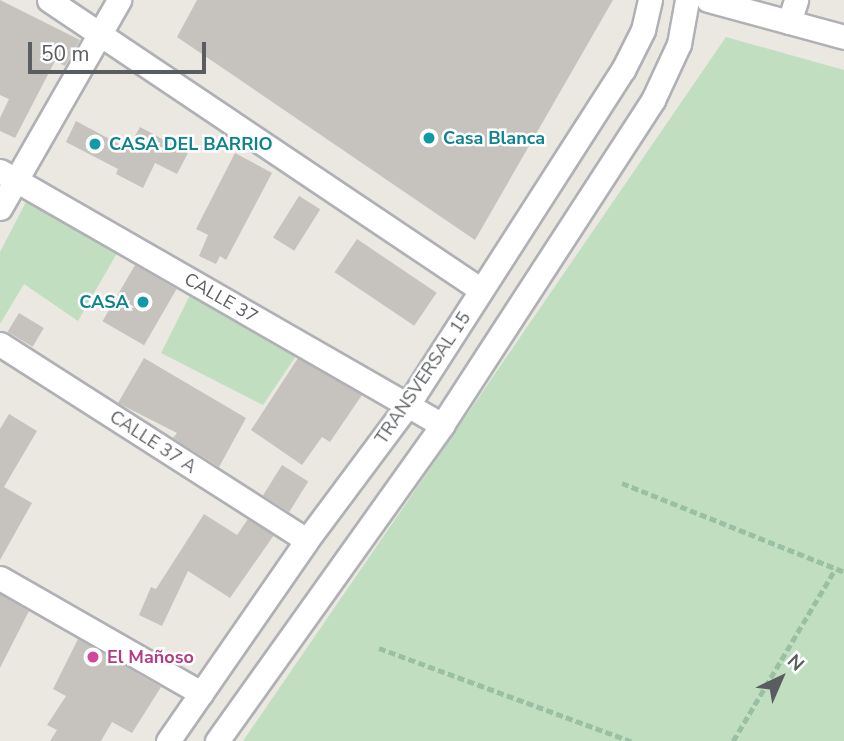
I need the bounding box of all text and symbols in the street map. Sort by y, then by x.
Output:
scale bar [32,28,210,72]
text: 50 m [41,40,90,68]
place label: Casa Blanca [443,127,545,149]
marker: Casa Blanca [421,130,437,146]
place label: CASA DEL BARRIO [109,133,273,155]
marker: CASA DEL BARRIO [87,136,103,152]
street label: CALLE 37 [180,268,262,328]
place label: CASA [79,291,129,313]
marker: CASA [135,294,151,310]
street label: TRANSVERSAL 15 [371,308,475,448]
street label: CALLE 37 A [106,406,200,478]
north arrow [746,643,816,713]
place label: El Mañoso [107,646,194,668]
marker: El Mañoso [85,649,101,665]
text: N [781,649,810,677]

